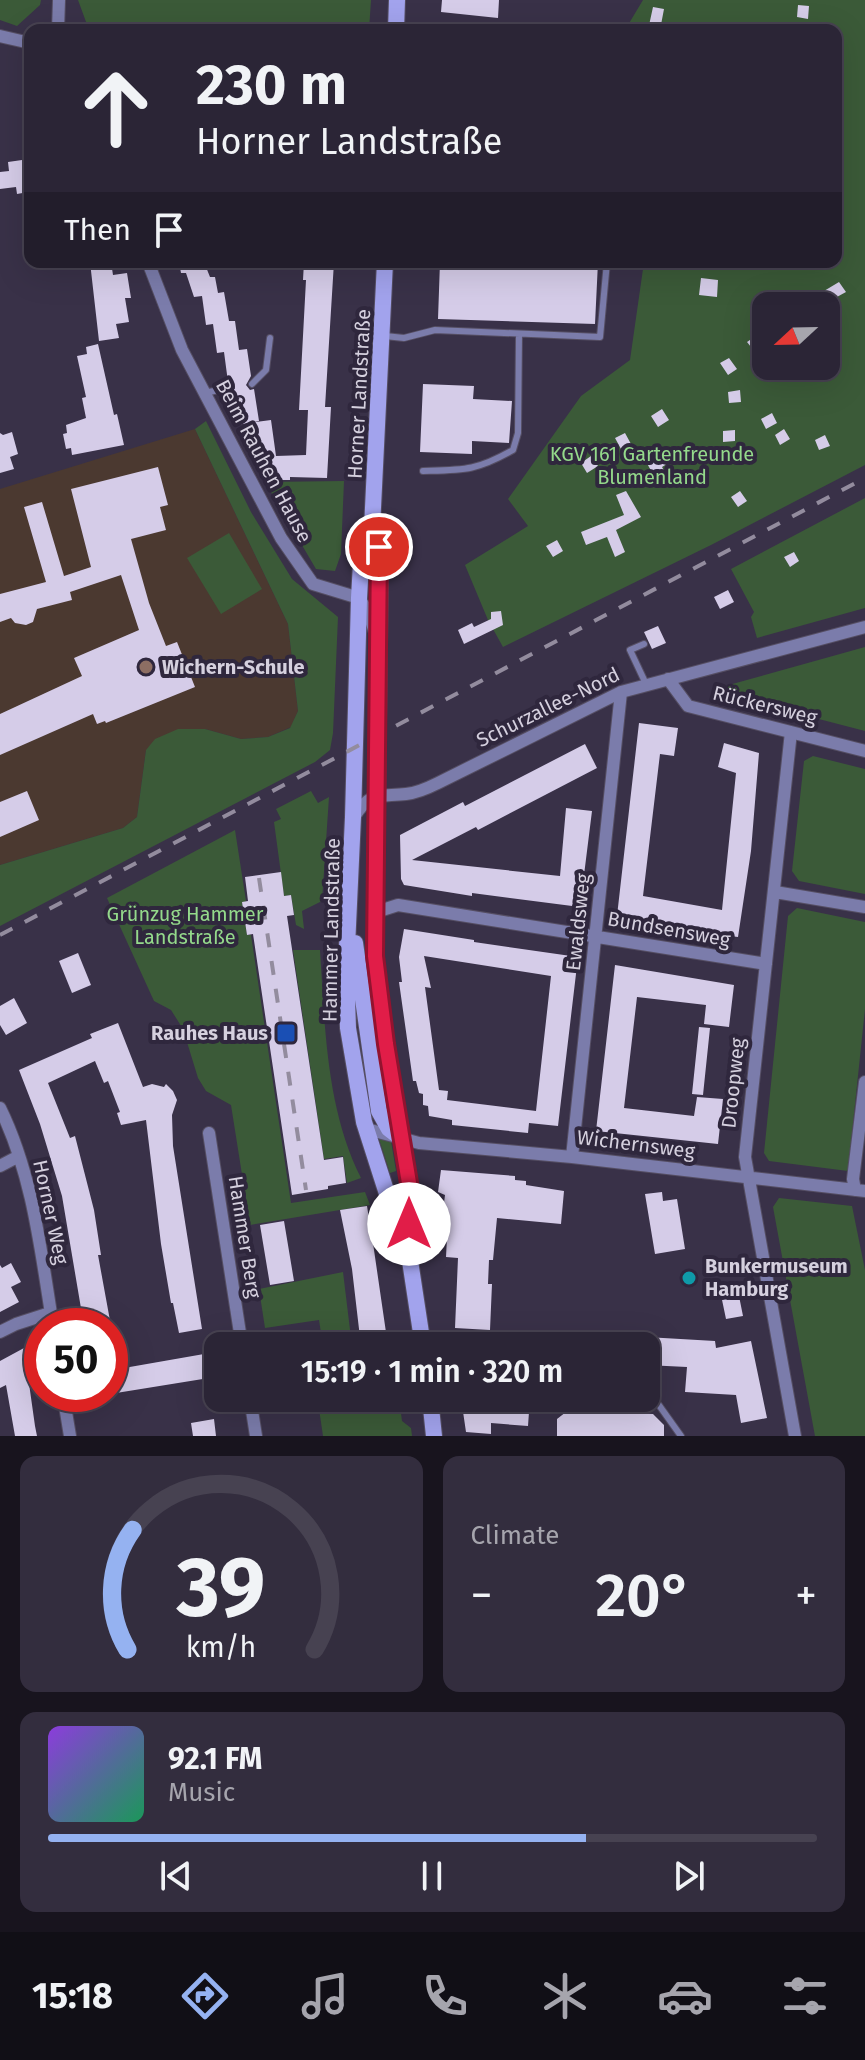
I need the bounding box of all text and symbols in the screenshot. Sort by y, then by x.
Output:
text: 230 m [196,52,347,119]
icon: ahead [64,56,168,160]
text: Horner Landstraße [196,120,502,164]
icon: arrive [147,208,191,252]
text: Then [64,212,131,248]
north arrow [752,292,840,380]
map controls [752,292,840,380]
street label: Horner Landstraße [343,308,375,480]
street label: Beim Rauhen Hause [211,375,317,547]
park label: KGV 161 Gartenfreunde Blumenland [550,442,754,489]
pin [345,513,413,581]
icon: arrive [357,525,401,569]
place label: Wichern-Schule [162,655,305,679]
marker: Wichern-Schule [137,658,155,676]
street label: Schurzallee-Nord [472,662,624,752]
street label: Rückersweg [710,680,820,730]
street label: Hammer Landstraße [317,838,345,1022]
street label: Ewaldsweg [561,871,595,972]
park label: Grünzug Hammer Landstraße [107,902,264,949]
street label: Bundsensweg [606,906,733,952]
place label: Rauhes Haus [151,1021,268,1045]
marker: Rauhes Haus [275,1022,297,1044]
street label: Droopweg [716,1036,750,1129]
street label: Wichernsweg [576,1125,697,1163]
street label: Horner Weg [28,1158,74,1267]
street label: Hammer Berg [223,1174,267,1300]
position arrow [367,1182,451,1266]
place label: Bunkermuseum Hamburg [705,1254,848,1301]
marker: Bunkermuseum Hamburg [680,1269,698,1287]
speed limit sign: 50 [24,1308,128,1412]
text: 15:19 · 1 min · 320 m [301,1354,563,1390]
text: Climate [471,1520,559,1551]
text: 39 [176,1538,266,1638]
text: 20° [595,1560,692,1632]
text: − [471,1569,493,1622]
text: + [795,1569,817,1622]
text: km/h [186,1630,257,1665]
text: 92.1 FM [168,1741,262,1777]
text: Music [168,1777,235,1808]
icon: previous [154,1854,198,1898]
icon: pause [410,1854,454,1898]
icon: next [667,1854,711,1898]
icon: directions [177,1968,233,2024]
icon: music [297,1968,353,2024]
icon: phone [417,1968,473,2024]
icon: climate [537,1968,593,2024]
icon: car [657,1968,713,2024]
icon: filters [777,1968,833,2024]
text: 15:18 [32,1974,113,2018]

